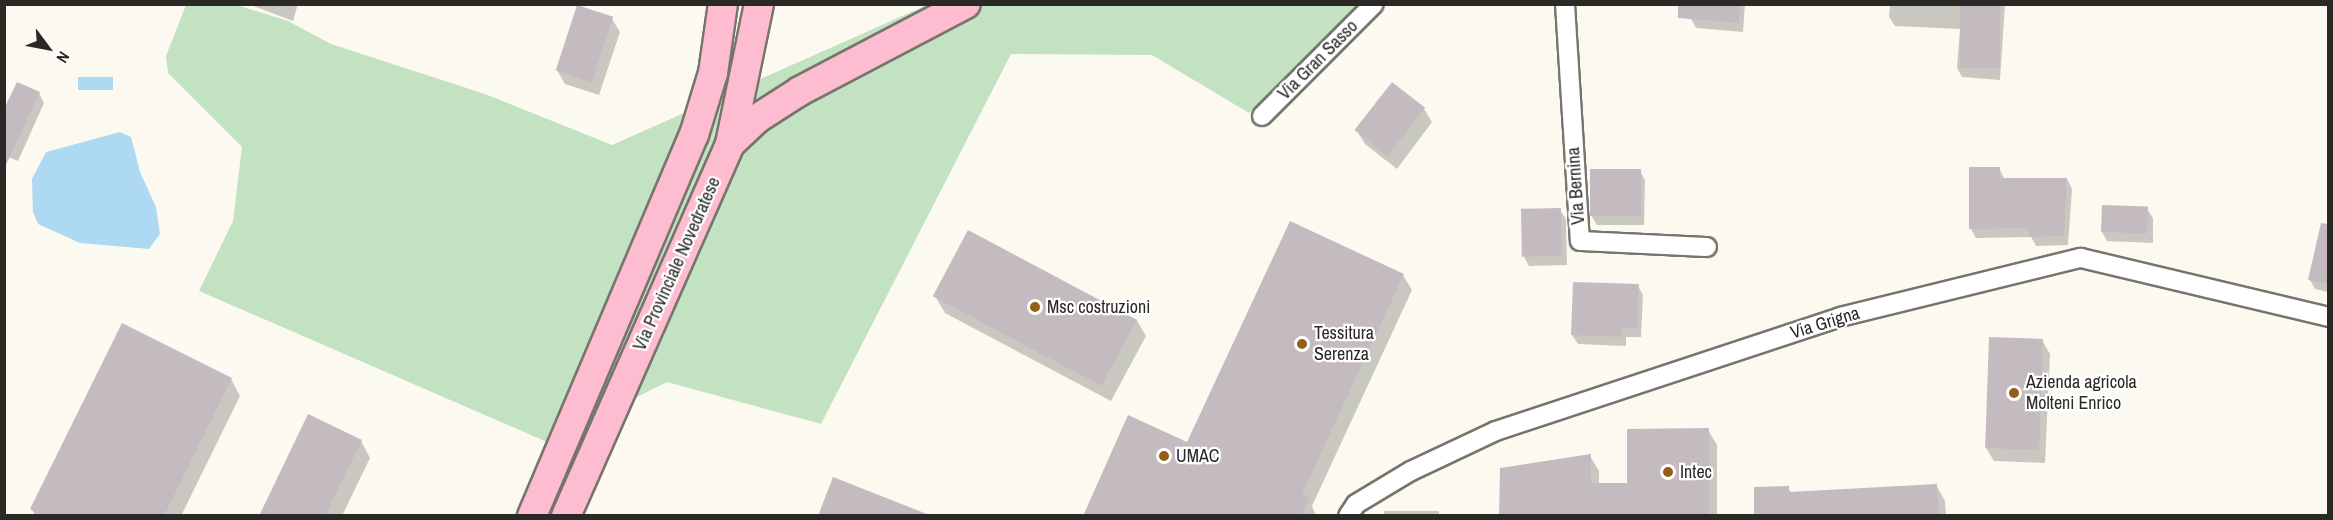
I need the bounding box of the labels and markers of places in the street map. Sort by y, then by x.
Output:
place label: Msc costruzioni [1047,296,1150,318]
marker: Msc costruzioni [1028,300,1042,314]
place label: Tessitura Serenza [1314,323,1374,366]
marker: Tessitura Serenza [1295,337,1309,351]
place label: Azienda agricola Molteni Enrico [2026,372,2137,415]
marker: Azienda agricola Molteni Enrico [2007,386,2021,400]
place label: UMAC [1176,445,1219,467]
marker: UMAC [1157,449,1171,463]
place label: Intec [1680,461,1712,483]
marker: Intec [1661,465,1675,479]

